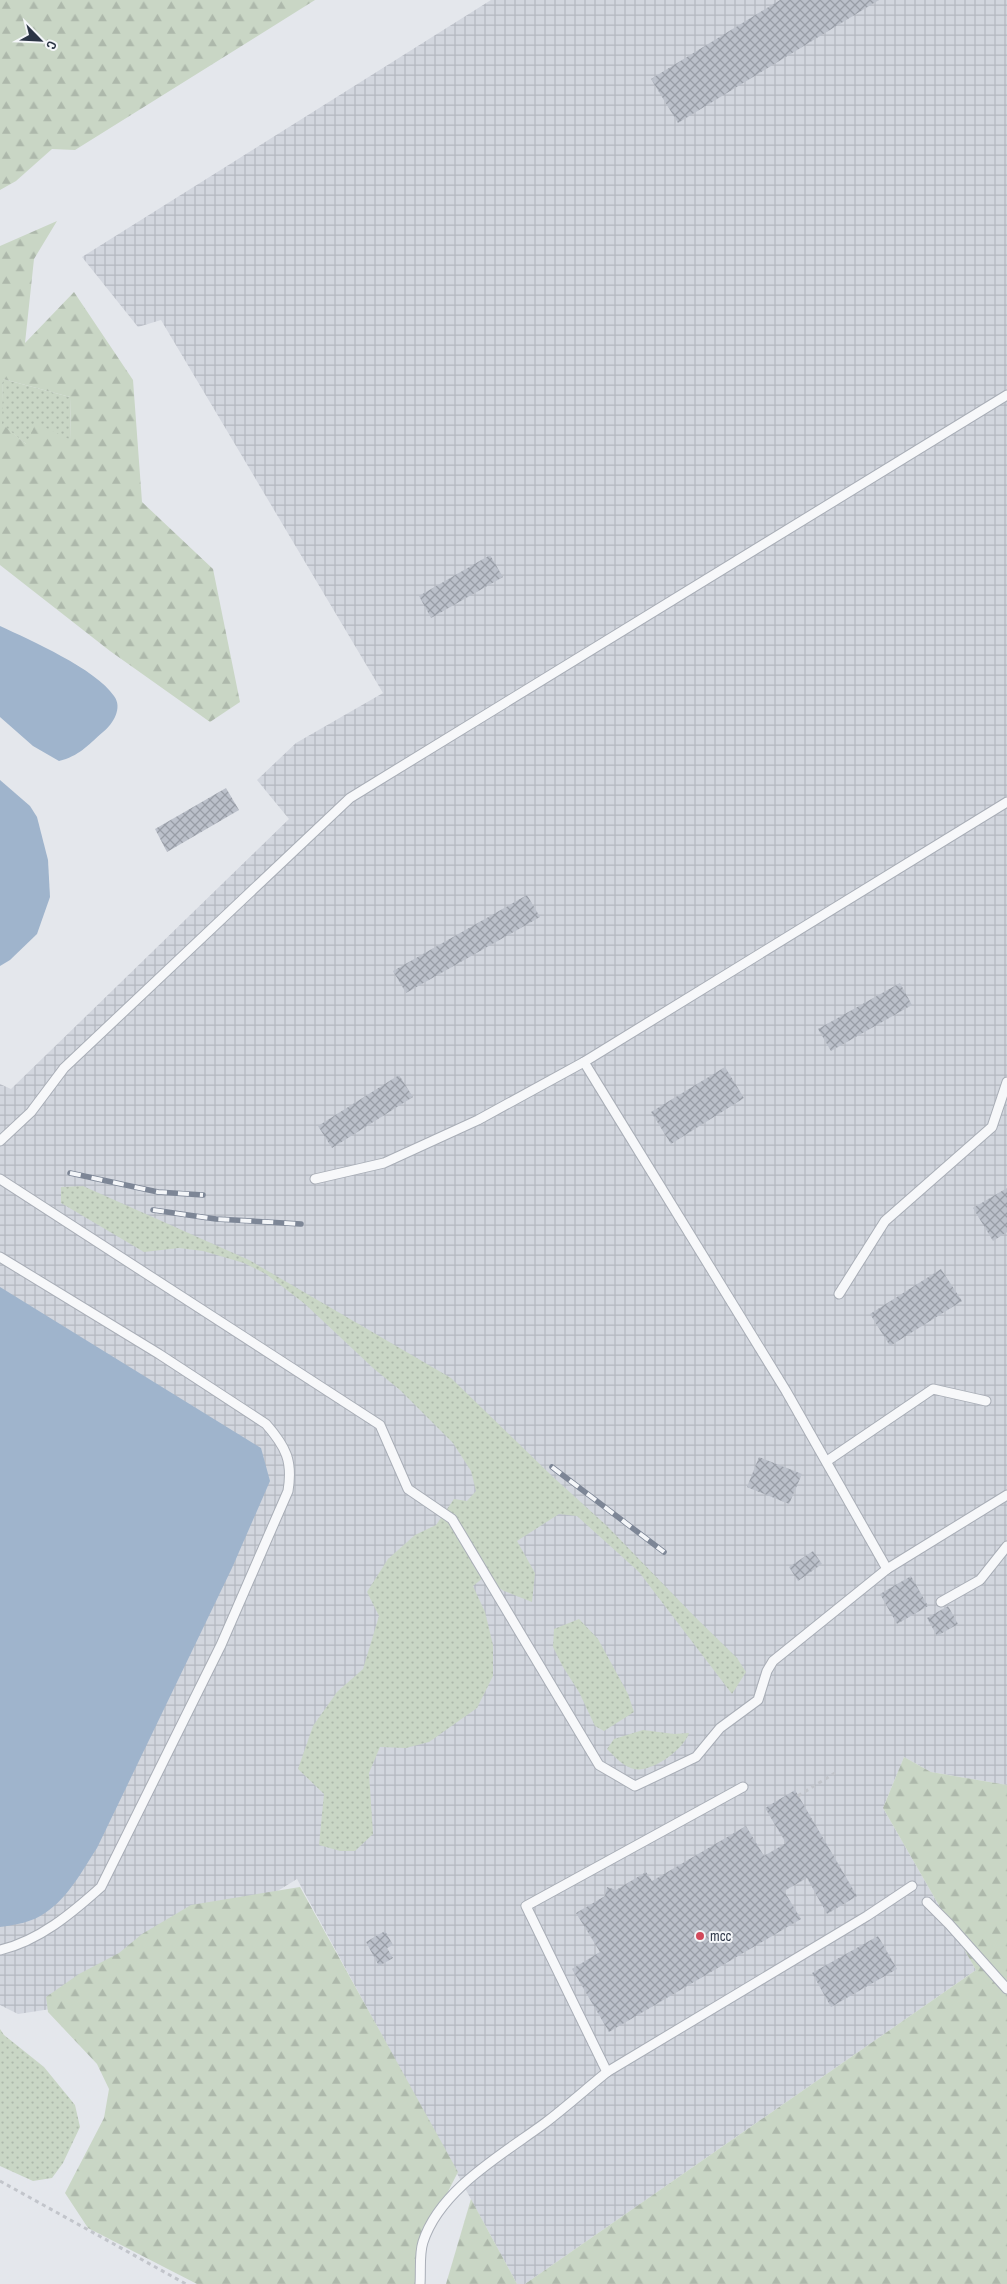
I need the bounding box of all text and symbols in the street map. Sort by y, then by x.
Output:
north arrow [15,15,65,65]
text: С [42,38,61,52]
place label: тсс [710,1927,732,1946]
marker: тсс [694,1930,706,1942]

